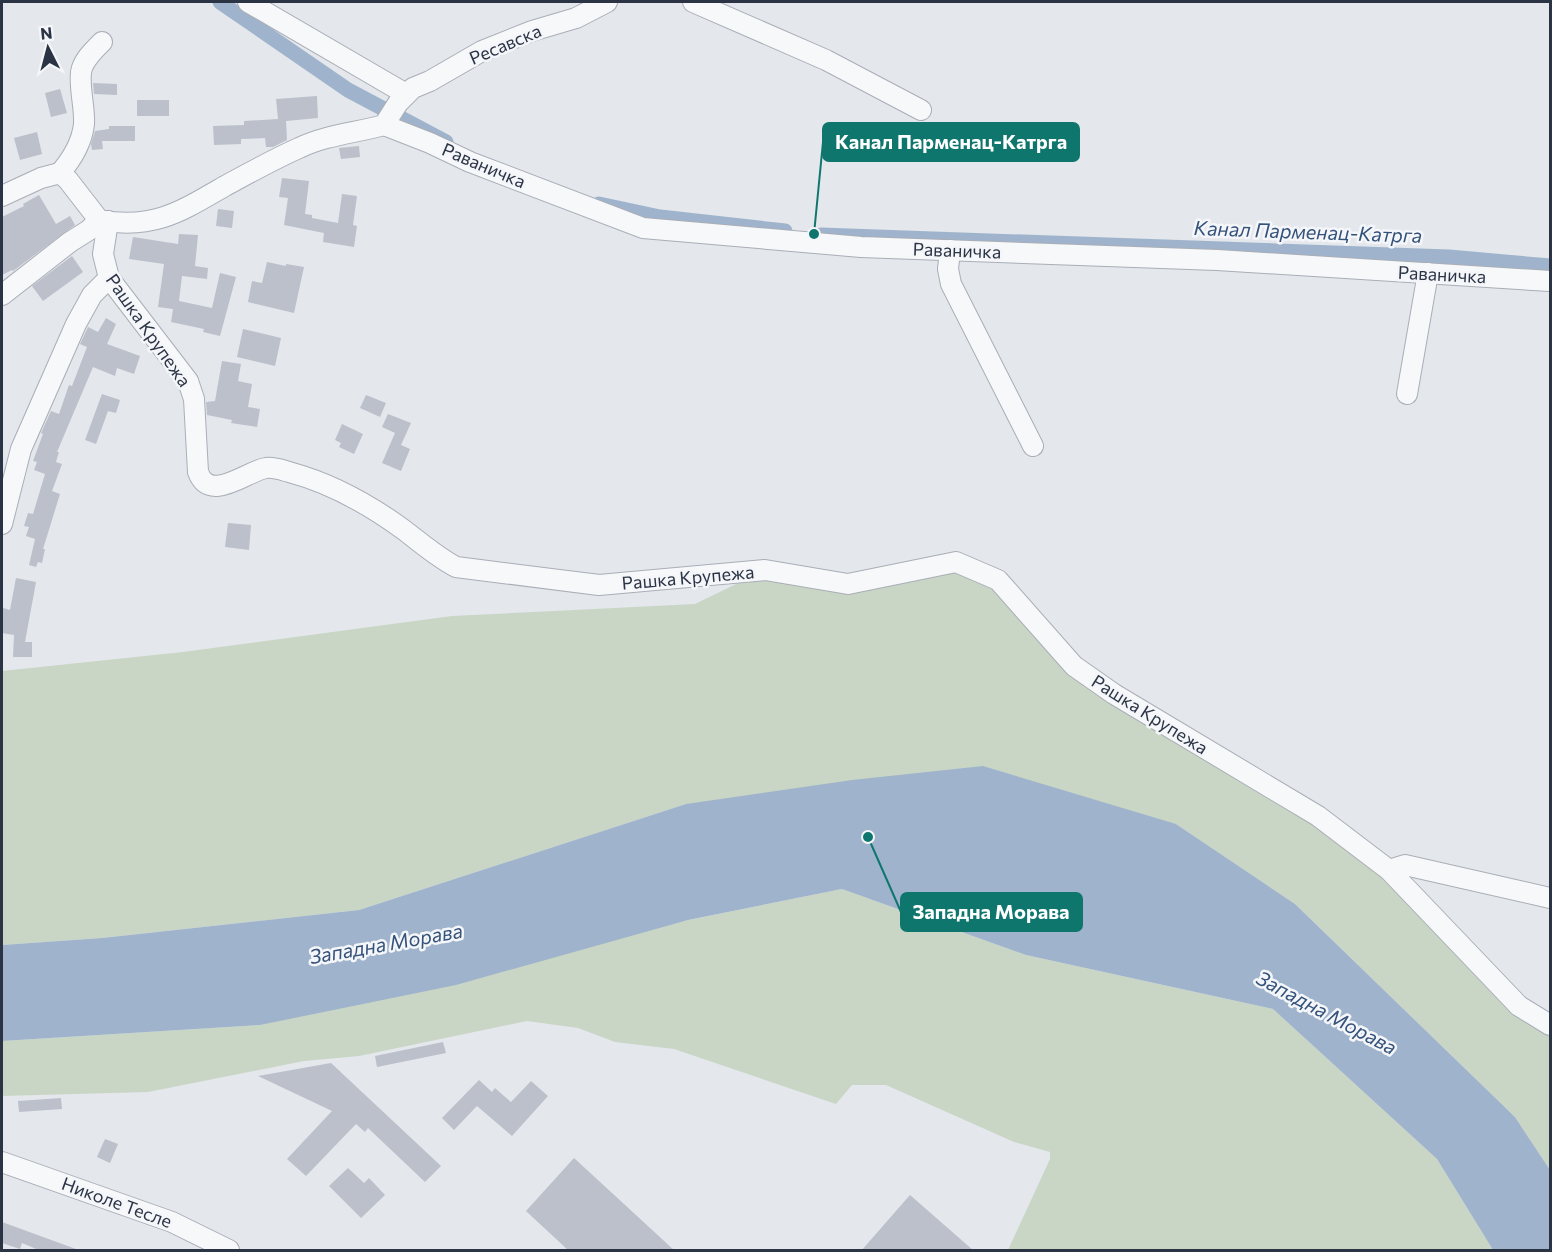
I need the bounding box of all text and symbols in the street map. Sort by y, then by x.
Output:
north arrow [18,18,78,78]
street label: Ресавска [466,19,544,69]
text: N [39,23,53,43]
callout: Канал Парменац-Катрга [823,123,1079,161]
text: Канал Парменац-Катрга [835,129,1067,153]
street label: Раваничка [439,138,529,192]
water label: Канал Парменац-Катрга [1193,215,1423,247]
street label: Раваничка [912,237,1002,263]
street label: Раваничка [1397,261,1487,287]
street label: Рашка Крупежа [102,269,196,391]
street label: Рашка Крупежа [621,560,755,594]
street label: Рашка Крупежа [1088,669,1212,759]
callout: Западна Морава [901,893,1082,931]
text: Западна Морава [912,899,1070,923]
water label: Западна Морава [308,918,464,968]
water label: Западна Морава [1253,965,1401,1059]
street label: Николе Тесле [59,1172,175,1232]

